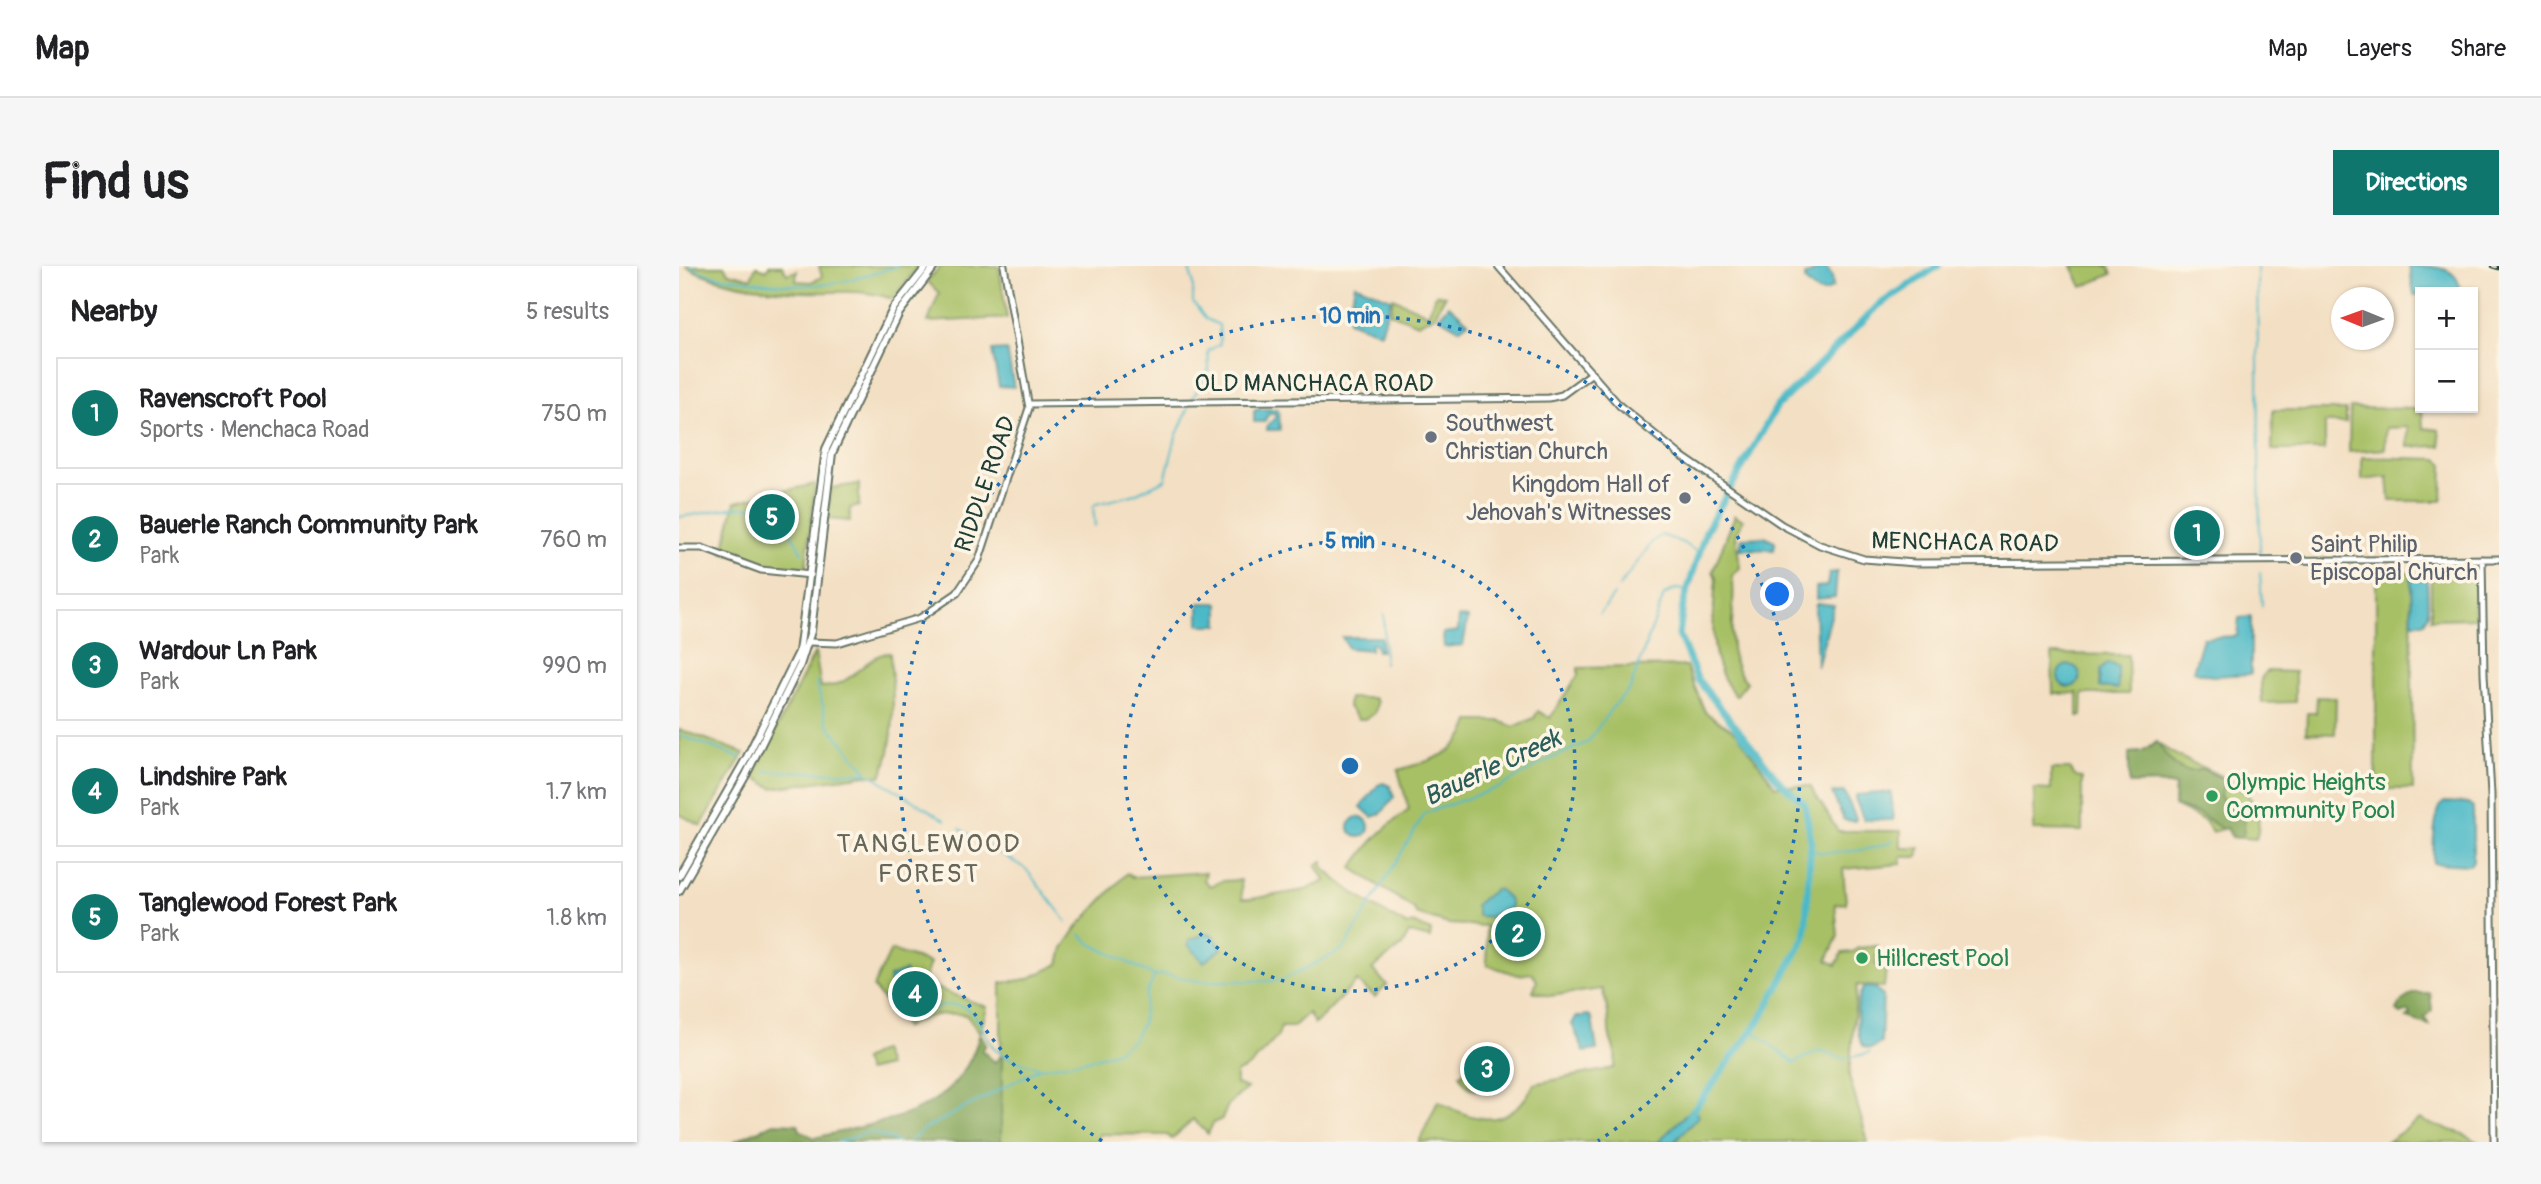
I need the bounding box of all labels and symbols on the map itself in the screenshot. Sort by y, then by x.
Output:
north arrow [2331,287,2394,350]
text: 10 min [1319,303,1381,330]
street label: OLD MANCHACA ROAD [1194,369,1434,398]
place label: Southwest Christian Church [1445,409,1608,466]
street label: RIDDLE ROAD [949,412,1022,556]
marker: Southwest Christian Church [1423,429,1439,445]
place label: Kingdom Hall of Jehovah's Witnesses [1466,470,1671,527]
marker: Kingdom Hall of Jehovah's Witnesses [1677,490,1693,506]
pin: 5 [749,491,795,543]
pin: 1 [2174,507,2220,559]
street label: MENCHACA ROAD [1871,526,2059,559]
text: 5 min [1325,528,1375,555]
place label: Saint Philip Episcopal Church [2310,530,2478,587]
marker: Saint Philip Episcopal Church [2288,550,2304,566]
your location [1760,577,1794,611]
water label: Bauerle Creek [1419,721,1568,814]
centre of rings [1338,754,1362,778]
place label: Olympic Heights Community Pool [2226,768,2395,825]
marker: Olympic Heights Community Pool [2204,788,2220,804]
district label: TANGLEWOOD FOREST [836,828,1022,890]
pin: 2 [1495,908,1541,960]
place label: Hillcrest Pool [1876,944,2009,973]
marker: Hillcrest Pool [1854,950,1870,966]
pin: 4 [892,968,938,1020]
pin: 3 [1464,1043,1510,1095]

